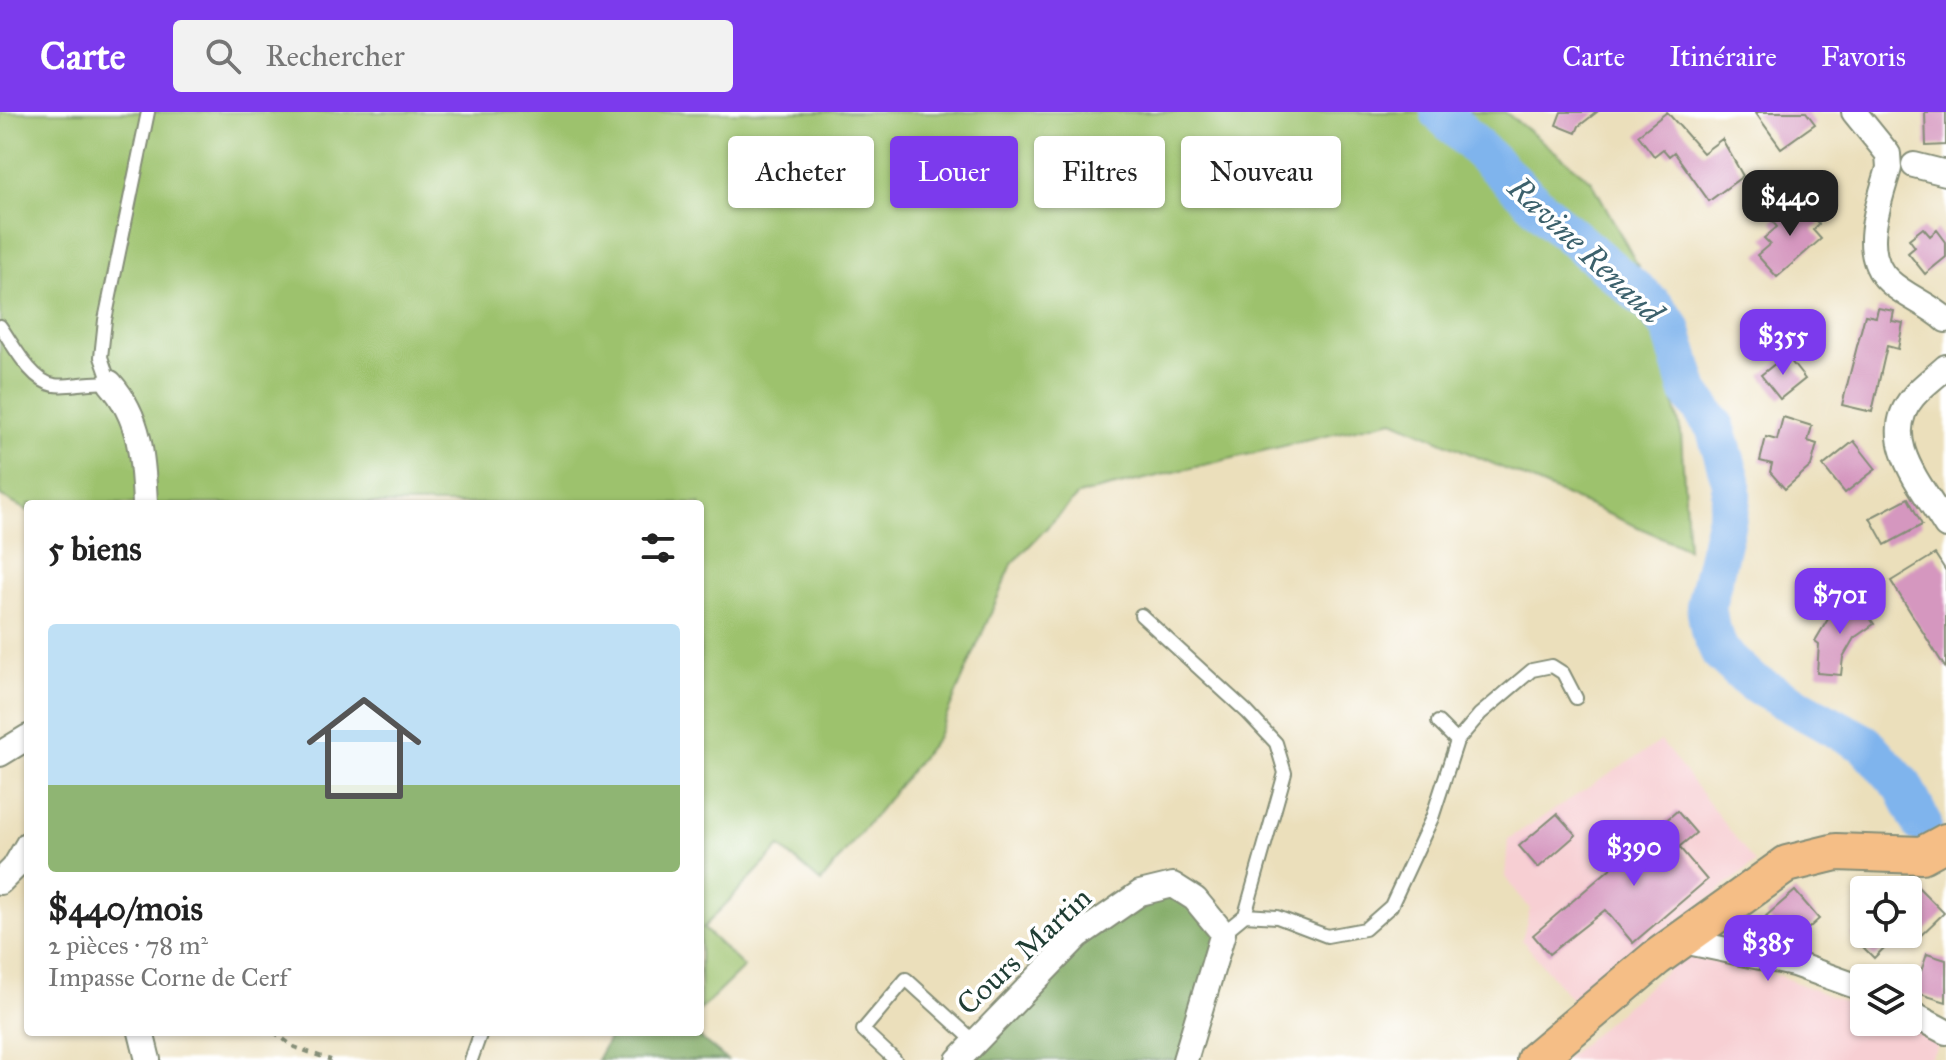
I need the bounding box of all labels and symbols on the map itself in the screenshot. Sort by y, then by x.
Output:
water label: Ravine Renaud [1499,168,1673,334]
pin: $440 [1743,170,1837,238]
pin: $355 [1736,309,1830,377]
pin: $701 [1793,568,1887,636]
pin: $390 [1587,820,1681,888]
street label: Cours Martin [949,880,1099,1022]
pin: $385 [1721,915,1815,983]

